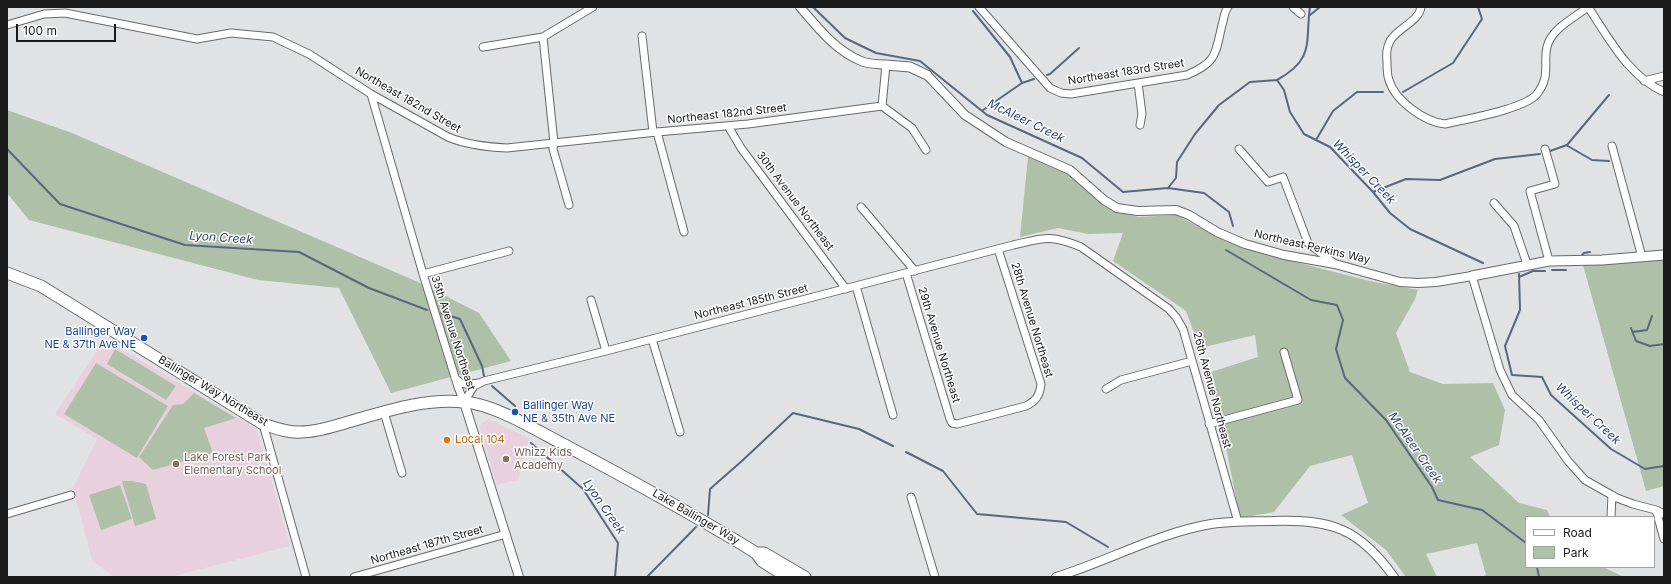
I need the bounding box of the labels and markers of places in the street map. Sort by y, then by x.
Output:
place label: Ballinger Way NE & 37th Ave NE [44,325,136,351]
marker: Ballinger Way NE & 37th Ave NE [139,333,149,343]
place label: Ballinger Way NE & 35th Ave NE [523,399,615,425]
marker: Ballinger Way NE & 35th Ave NE [510,407,520,417]
place label: Local 104 [455,433,505,447]
marker: Local 104 [442,435,452,445]
place label: Whizz Kids Academy [514,446,572,472]
place label: Lake Forest Park Elementary School [184,451,281,477]
marker: Whizz Kids Academy [501,454,511,464]
marker: Lake Forest Park Elementary School [171,459,181,469]

